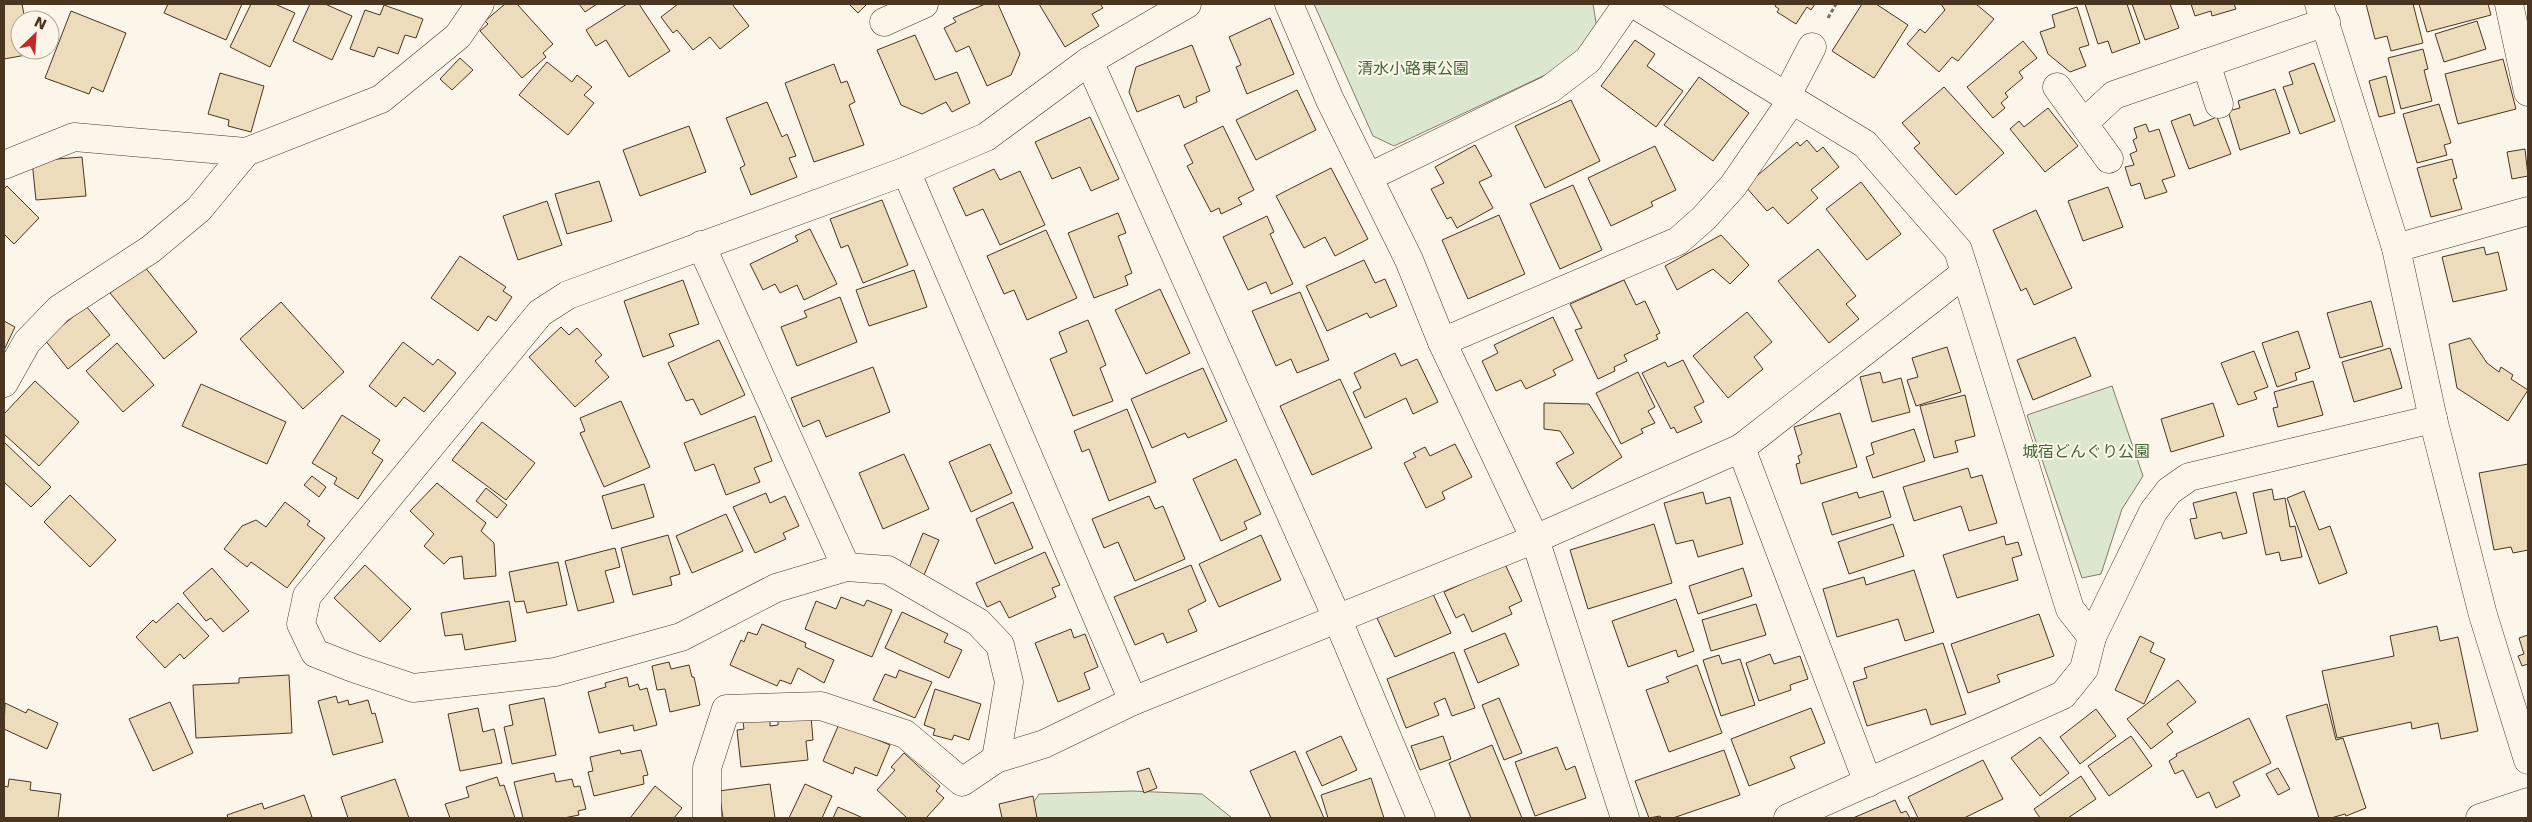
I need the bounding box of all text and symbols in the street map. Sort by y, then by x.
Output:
north arrow [10,10,60,60]
text: N [32,13,49,33]
park label: 清水小路東公園 [1357,59,1469,78]
park label: 城宿どんぐり公園 [2022,442,2150,461]

